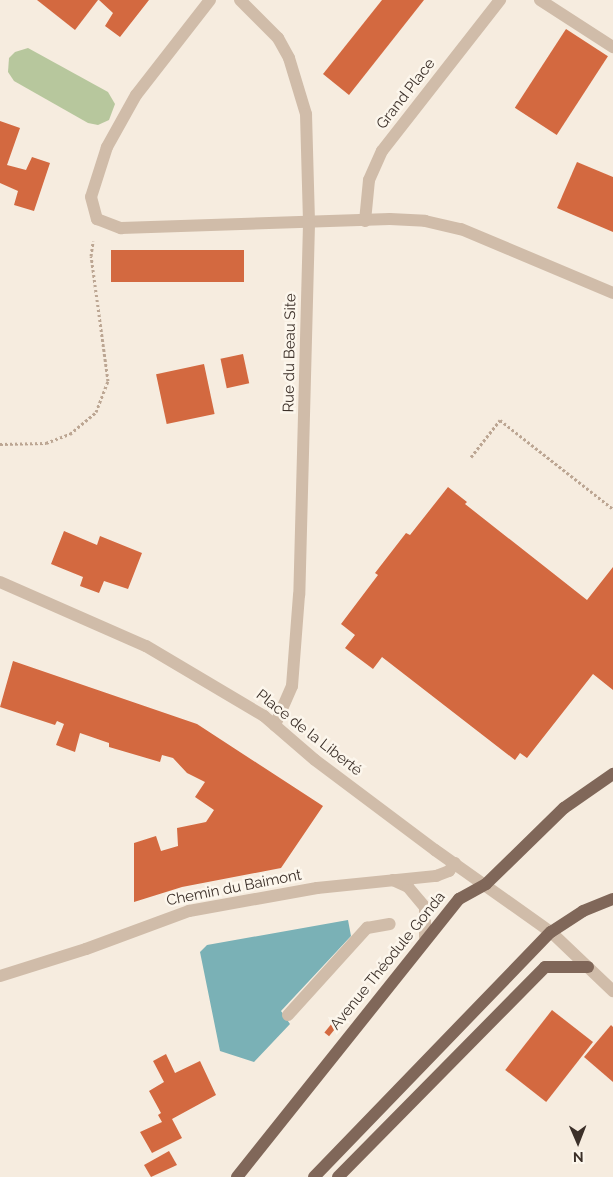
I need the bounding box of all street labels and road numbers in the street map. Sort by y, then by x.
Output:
street label: Grand Place [373,55,439,133]
street label: Rue du Beau Site [280,293,300,413]
street label: Place de la Liberté [252,686,366,780]
street label: Chemin du Baimont [165,866,303,910]
street label: Avenue Théodule Gonda [327,888,449,1034]

